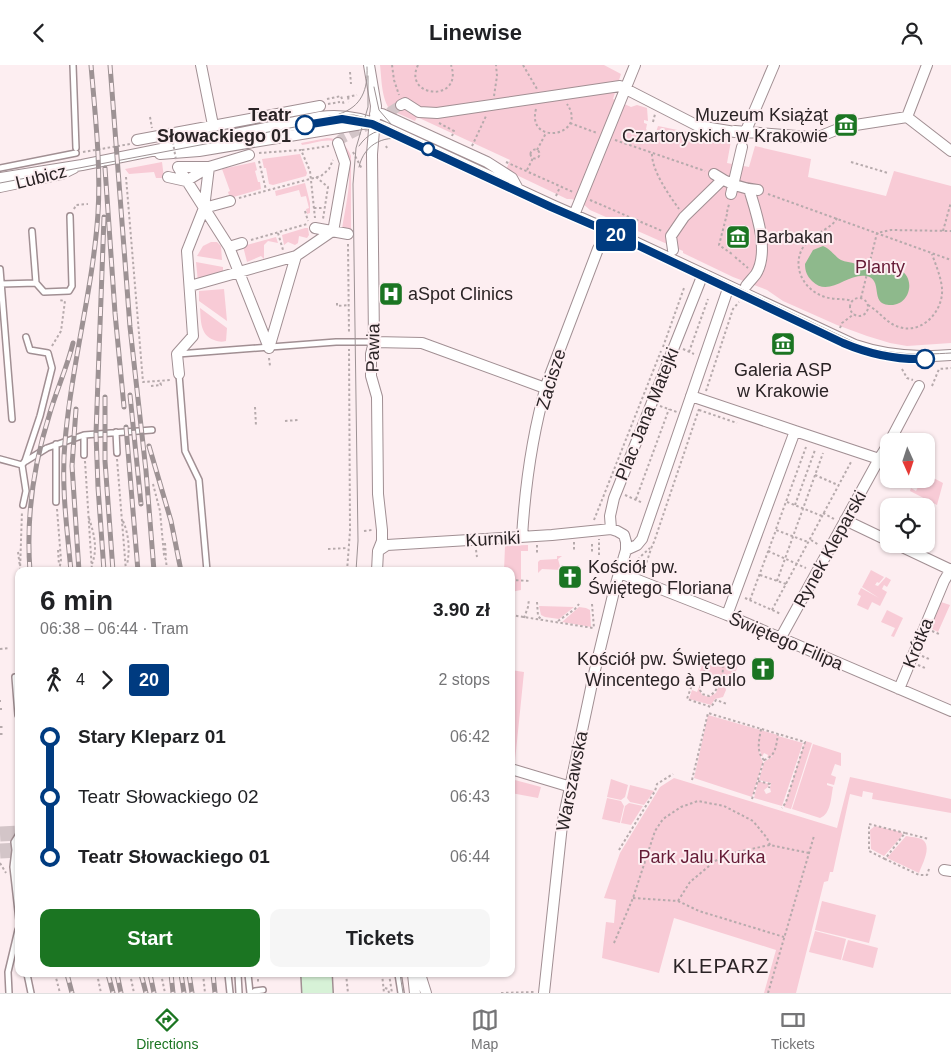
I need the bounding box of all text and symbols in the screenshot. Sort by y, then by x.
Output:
icon: back [25,19,53,47]
icon: person [898,19,926,47]
text: Linewise [429,20,522,45]
place label: Teatr Słowackiego 01 [157,105,291,146]
place label: Muzeum Książąt Czartoryskich w Krakowie [622,105,828,146]
museum icon: Muzeum Książąt Czartoryskich w Krakowie [833,112,859,138]
marker: Teatr Słowackiego 01 [295,115,315,135]
unlabelled marker [421,142,435,156]
street label: Lubicz [13,161,69,193]
line badge: 20 [594,219,638,251]
museum icon: Barbakan [725,224,751,250]
text: 20 [606,225,626,245]
place label: Barbakan [756,227,833,247]
park label: Planty [855,257,905,277]
hospital icon: aSpot Clinics [378,281,404,307]
place label: aSpot Clinics [408,284,513,304]
street label: Pawia [363,322,383,373]
museum icon: Galeria ASP w Krakowie [770,331,796,357]
street label: Plac Jana Matejki [611,345,683,483]
street label: Zacisze [532,346,570,412]
unlabelled marker [915,349,935,369]
place label: Galeria ASP w Krakowie [734,360,832,401]
north arrow [880,433,935,487]
map controls [880,433,935,553]
street label: Rynek Kleparski [790,487,870,611]
button: locate [880,498,935,553]
street label: Kurniki [465,528,521,550]
place label: Kościół pw. Świętego Floriana [588,557,733,598]
church icon: Kościół pw. Świętego Floriana [557,564,583,590]
text: 6 min [40,585,113,616]
text: 3.90 zł [433,599,490,620]
street label: Świętego Filipa [726,607,847,674]
street label: Krótka [899,614,937,671]
text: 06:38 – 06:44 · Tram [40,620,189,637]
place label: Kościół pw. Świętego Wincentego à Paulo [577,648,746,690]
church icon: Kościół pw. Świętego Wincentego à Paulo [750,656,776,682]
icon: walk [40,666,68,694]
icon: forward [93,666,121,694]
text: 20 [139,670,159,690]
text: 4 [76,671,85,688]
text: 2 stops [438,671,490,688]
text: Stary Kleparz 01 [78,726,226,747]
text: 06:42 [450,728,490,745]
street label: Warszawska [553,728,592,833]
text: Teatr Słowackiego 02 [78,786,259,807]
text: 06:43 [450,788,490,805]
text: Teatr Słowackiego 01 [78,846,270,867]
park label: Park Jalu Kurka [638,847,767,867]
text: 06:44 [450,848,490,865]
button: Start [40,909,260,967]
button: Tickets [270,909,490,967]
district label: KLEPARZ [673,955,769,977]
tab: Directions [136,1006,198,1052]
tab: Map [471,1006,499,1052]
tab: Tickets [771,1006,815,1052]

